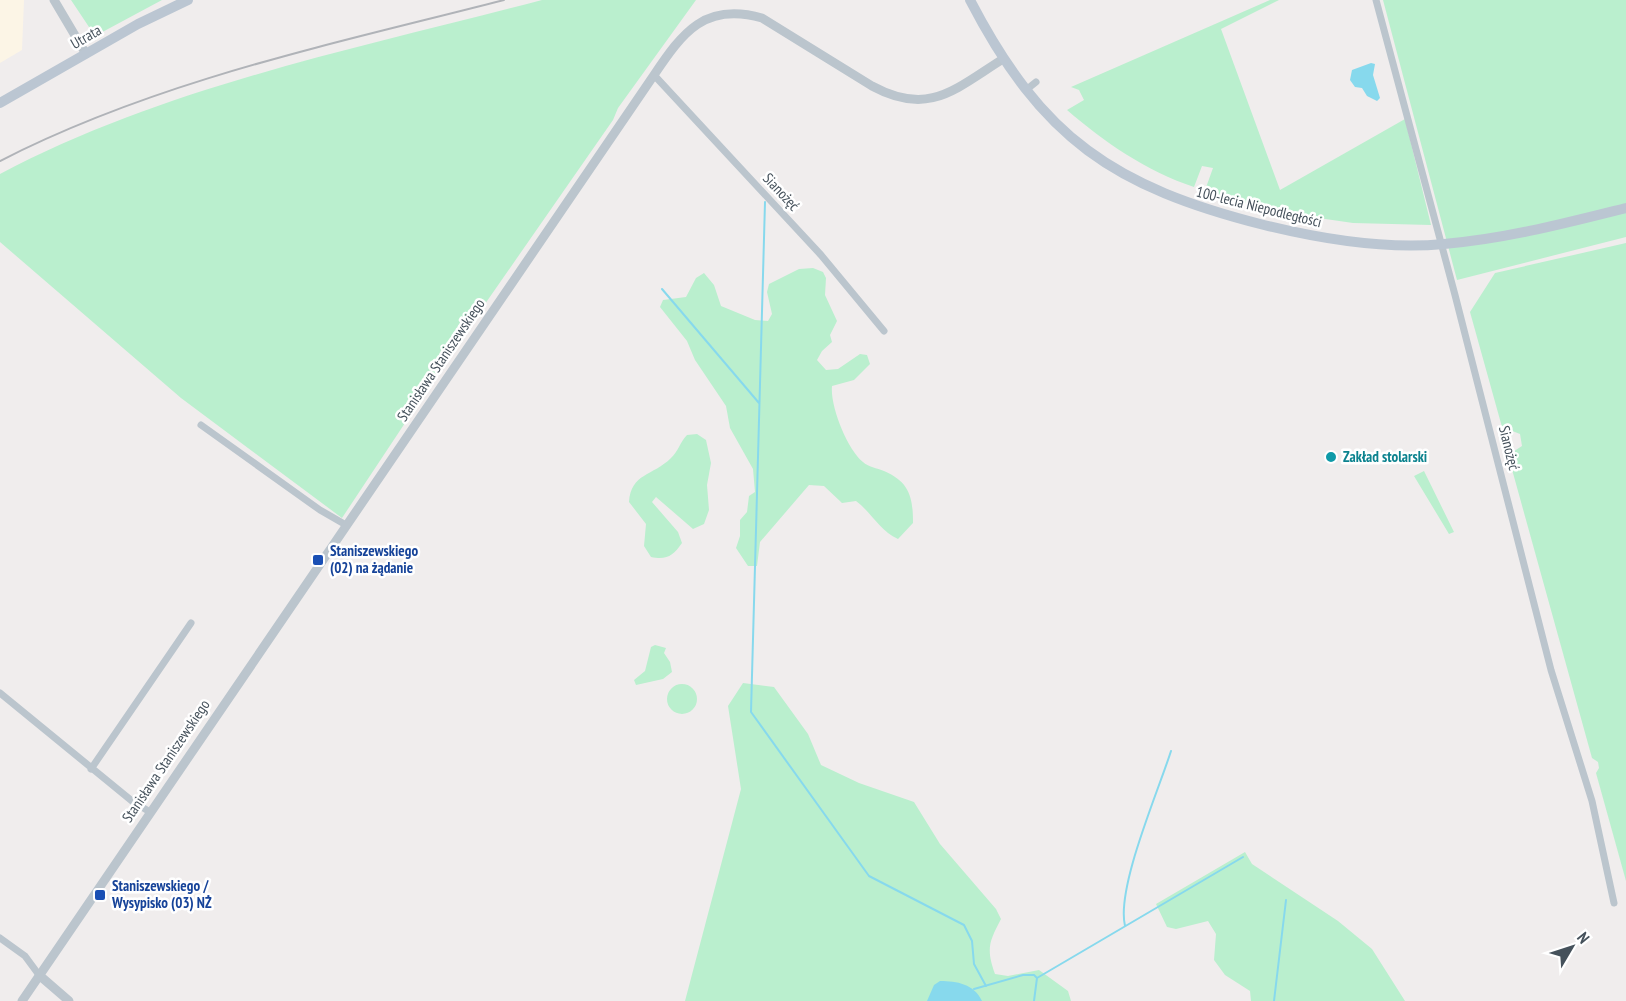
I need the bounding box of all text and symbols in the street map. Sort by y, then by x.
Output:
street label: Utrata [67,20,104,53]
street label: Sianożęć [759,169,804,215]
street label: 100-lecia Niepodległości [1194,182,1324,231]
street label: Stanisława Staniszewskiego [393,295,489,425]
street label: Sianożęć [1495,424,1524,473]
place label: Zakład stolarski [1343,447,1427,466]
marker: Zakład stolarski [1324,450,1338,464]
place label: Staniszewskiego (02) na żądanie [330,541,418,577]
marker: Staniszewskiego (02) na żądanie [311,553,325,567]
street label: Stanisława Staniszewskiego [118,696,214,826]
place label: Staniszewskiego / Wysypisko (03) NŻ [111,876,212,912]
marker: Staniszewskiego / Wysypisko (03) NŻ [93,888,107,902]
north arrow [1542,917,1602,977]
text: N [1573,928,1594,947]

